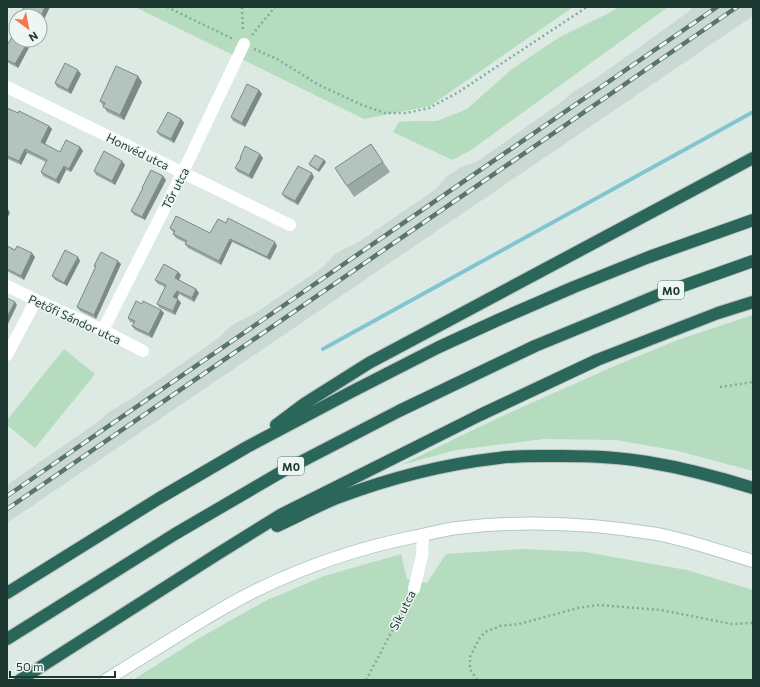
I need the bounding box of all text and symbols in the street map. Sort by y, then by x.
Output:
north arrow [8,8,48,48]
text: N [27,29,41,45]
street label: Honvéd utca [104,130,172,172]
street label: Tőr utca [159,165,191,211]
road number: M0 [658,281,684,299]
street label: Petőfi Sándor utca [26,291,124,347]
road number: M0 [278,457,304,475]
street label: Sík utca [386,588,418,632]
scale bar [10,653,115,679]
text: 50 m [16,659,44,673]

